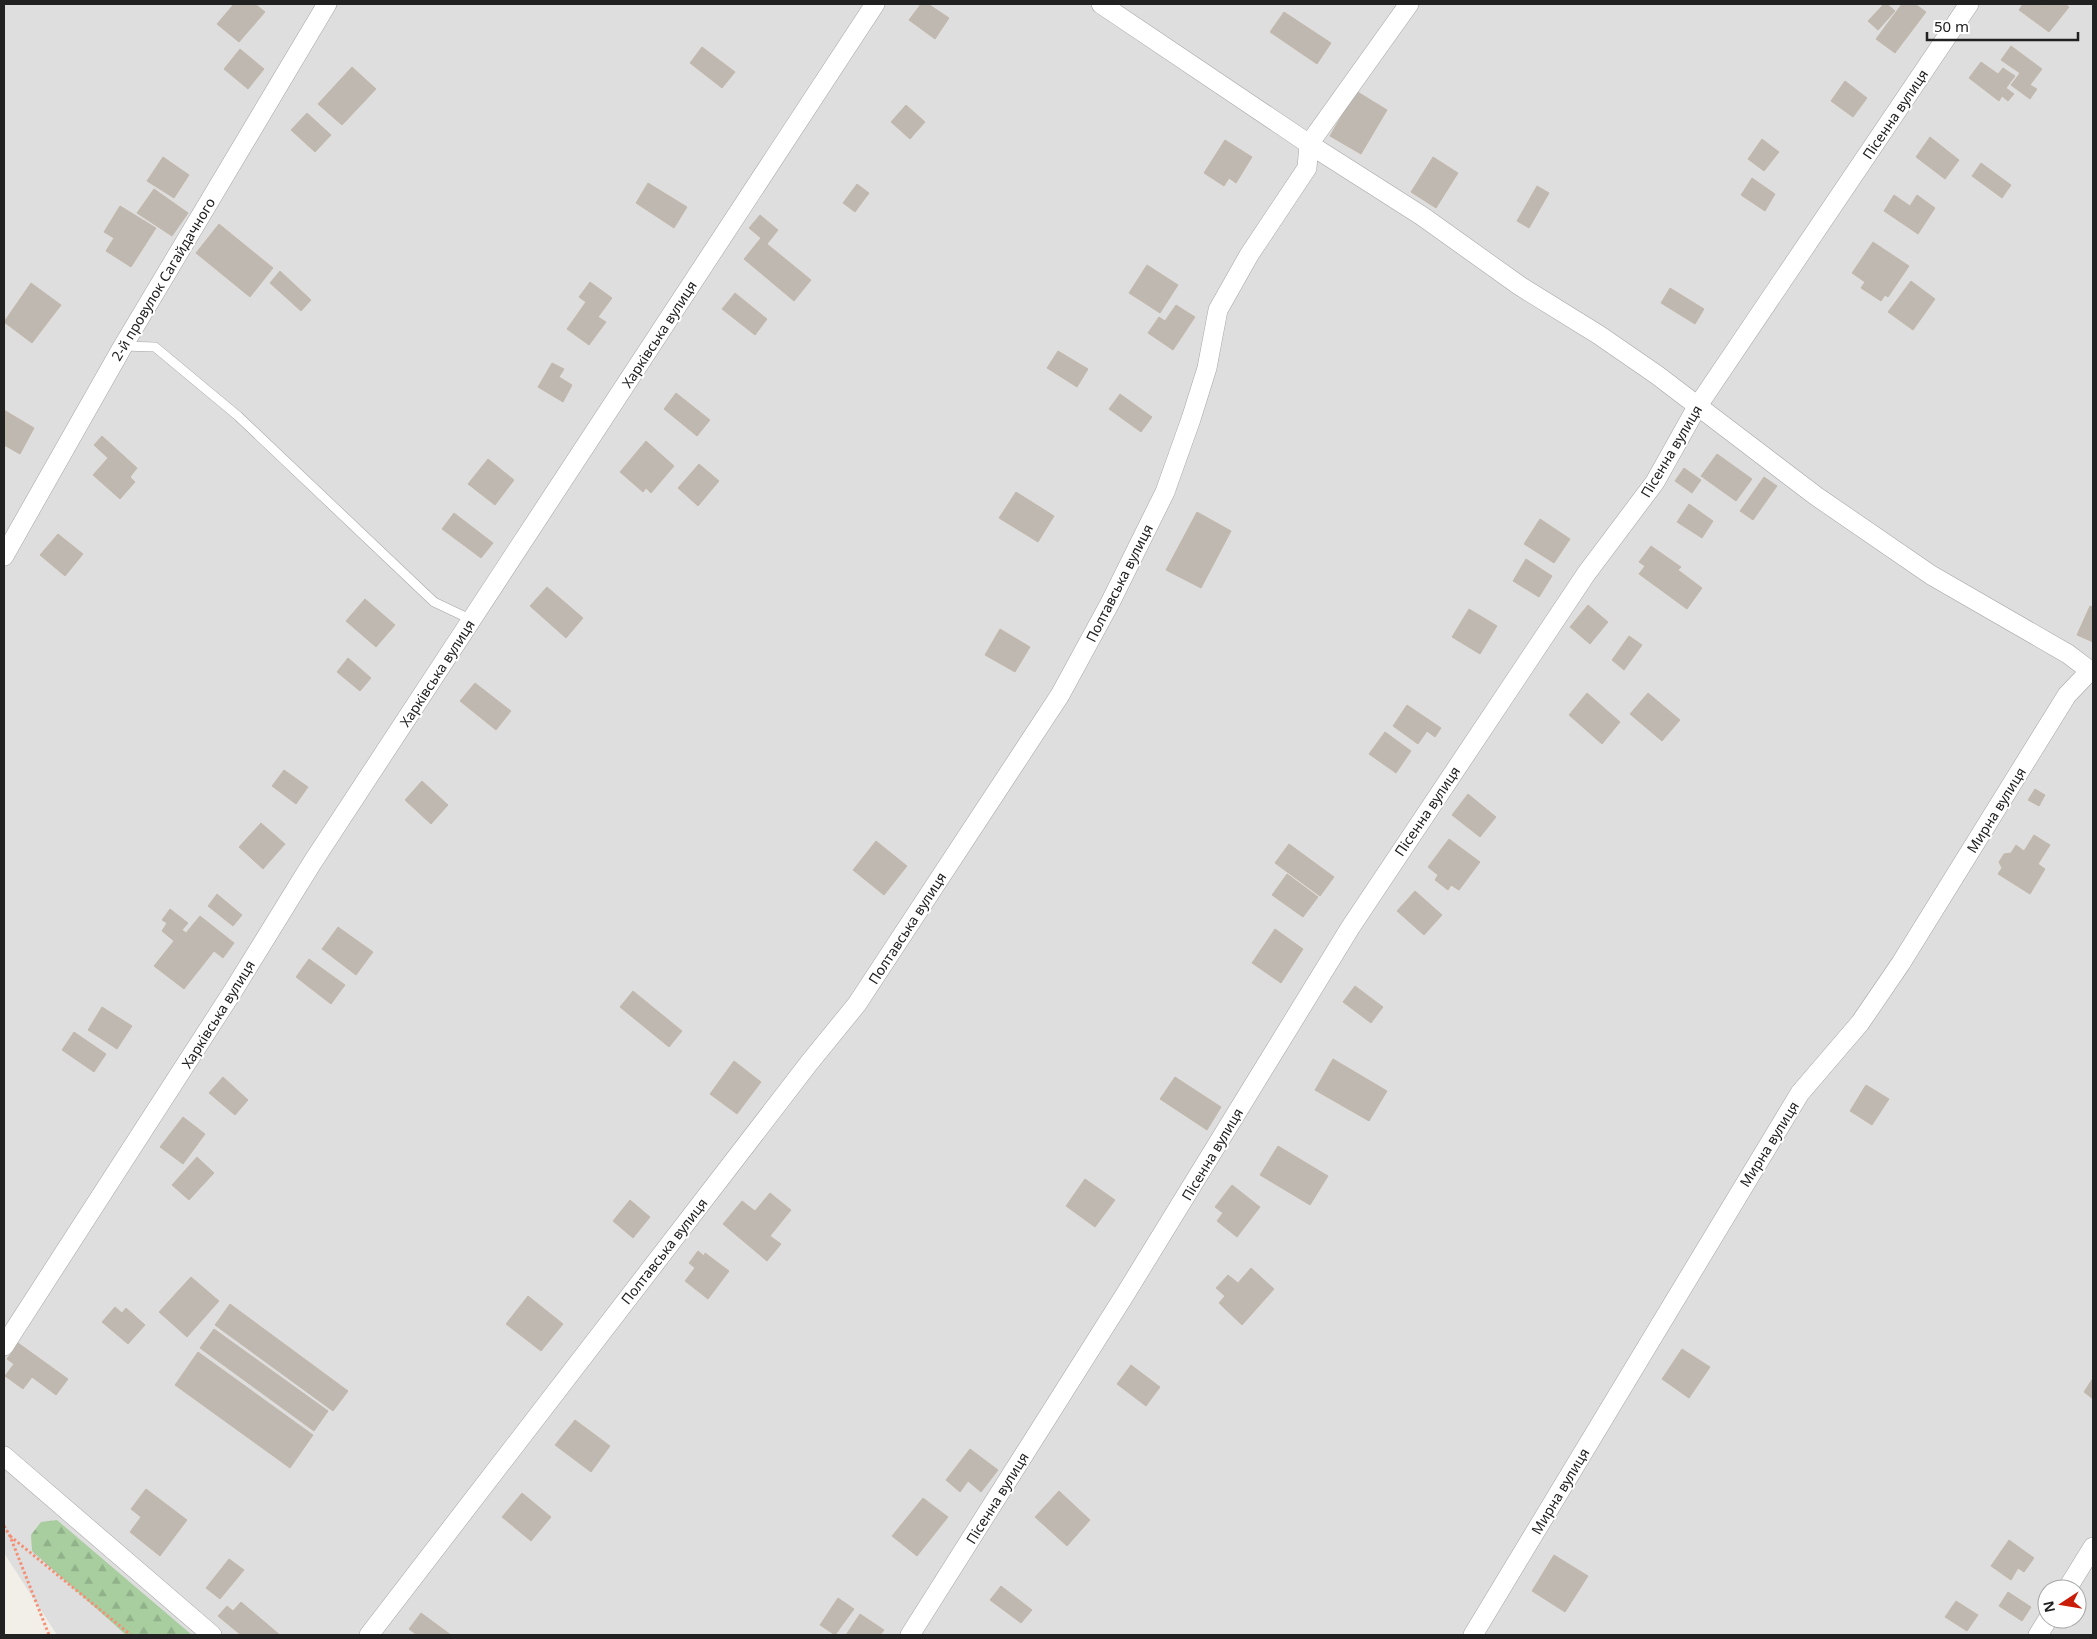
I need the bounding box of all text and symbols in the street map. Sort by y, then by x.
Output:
scale bar [1927,10,2078,42]
text: 50 m [1934,16,1969,36]
street label: Пісенна вулиця [1858,65,1932,163]
street label: 2-й провулок Сагайдачного [107,194,219,364]
street label: Харківська вулиця [617,277,701,391]
street label: Пісенна вулиця [1636,401,1706,501]
street label: Полтавська вулиця [1081,521,1157,645]
street label: Харківська вулиця [395,616,479,730]
street label: Пісенна вулиця [1390,762,1464,860]
street label: Мирна вулиця [1962,764,2030,856]
street label: Полтавська вулиця [864,868,950,988]
street label: Харківська вулиця [177,956,259,1072]
street label: Мирна вулиця [1735,1098,1803,1190]
street label: Пісенна вулиця [1177,1104,1247,1204]
street label: Полтавська вулиця [617,1194,711,1308]
street label: Мирна вулиця [1527,1444,1593,1538]
street label: Пісенна вулиця [961,1449,1033,1547]
north arrow [2037,1579,2087,1629]
text: N [2038,1599,2059,1614]

